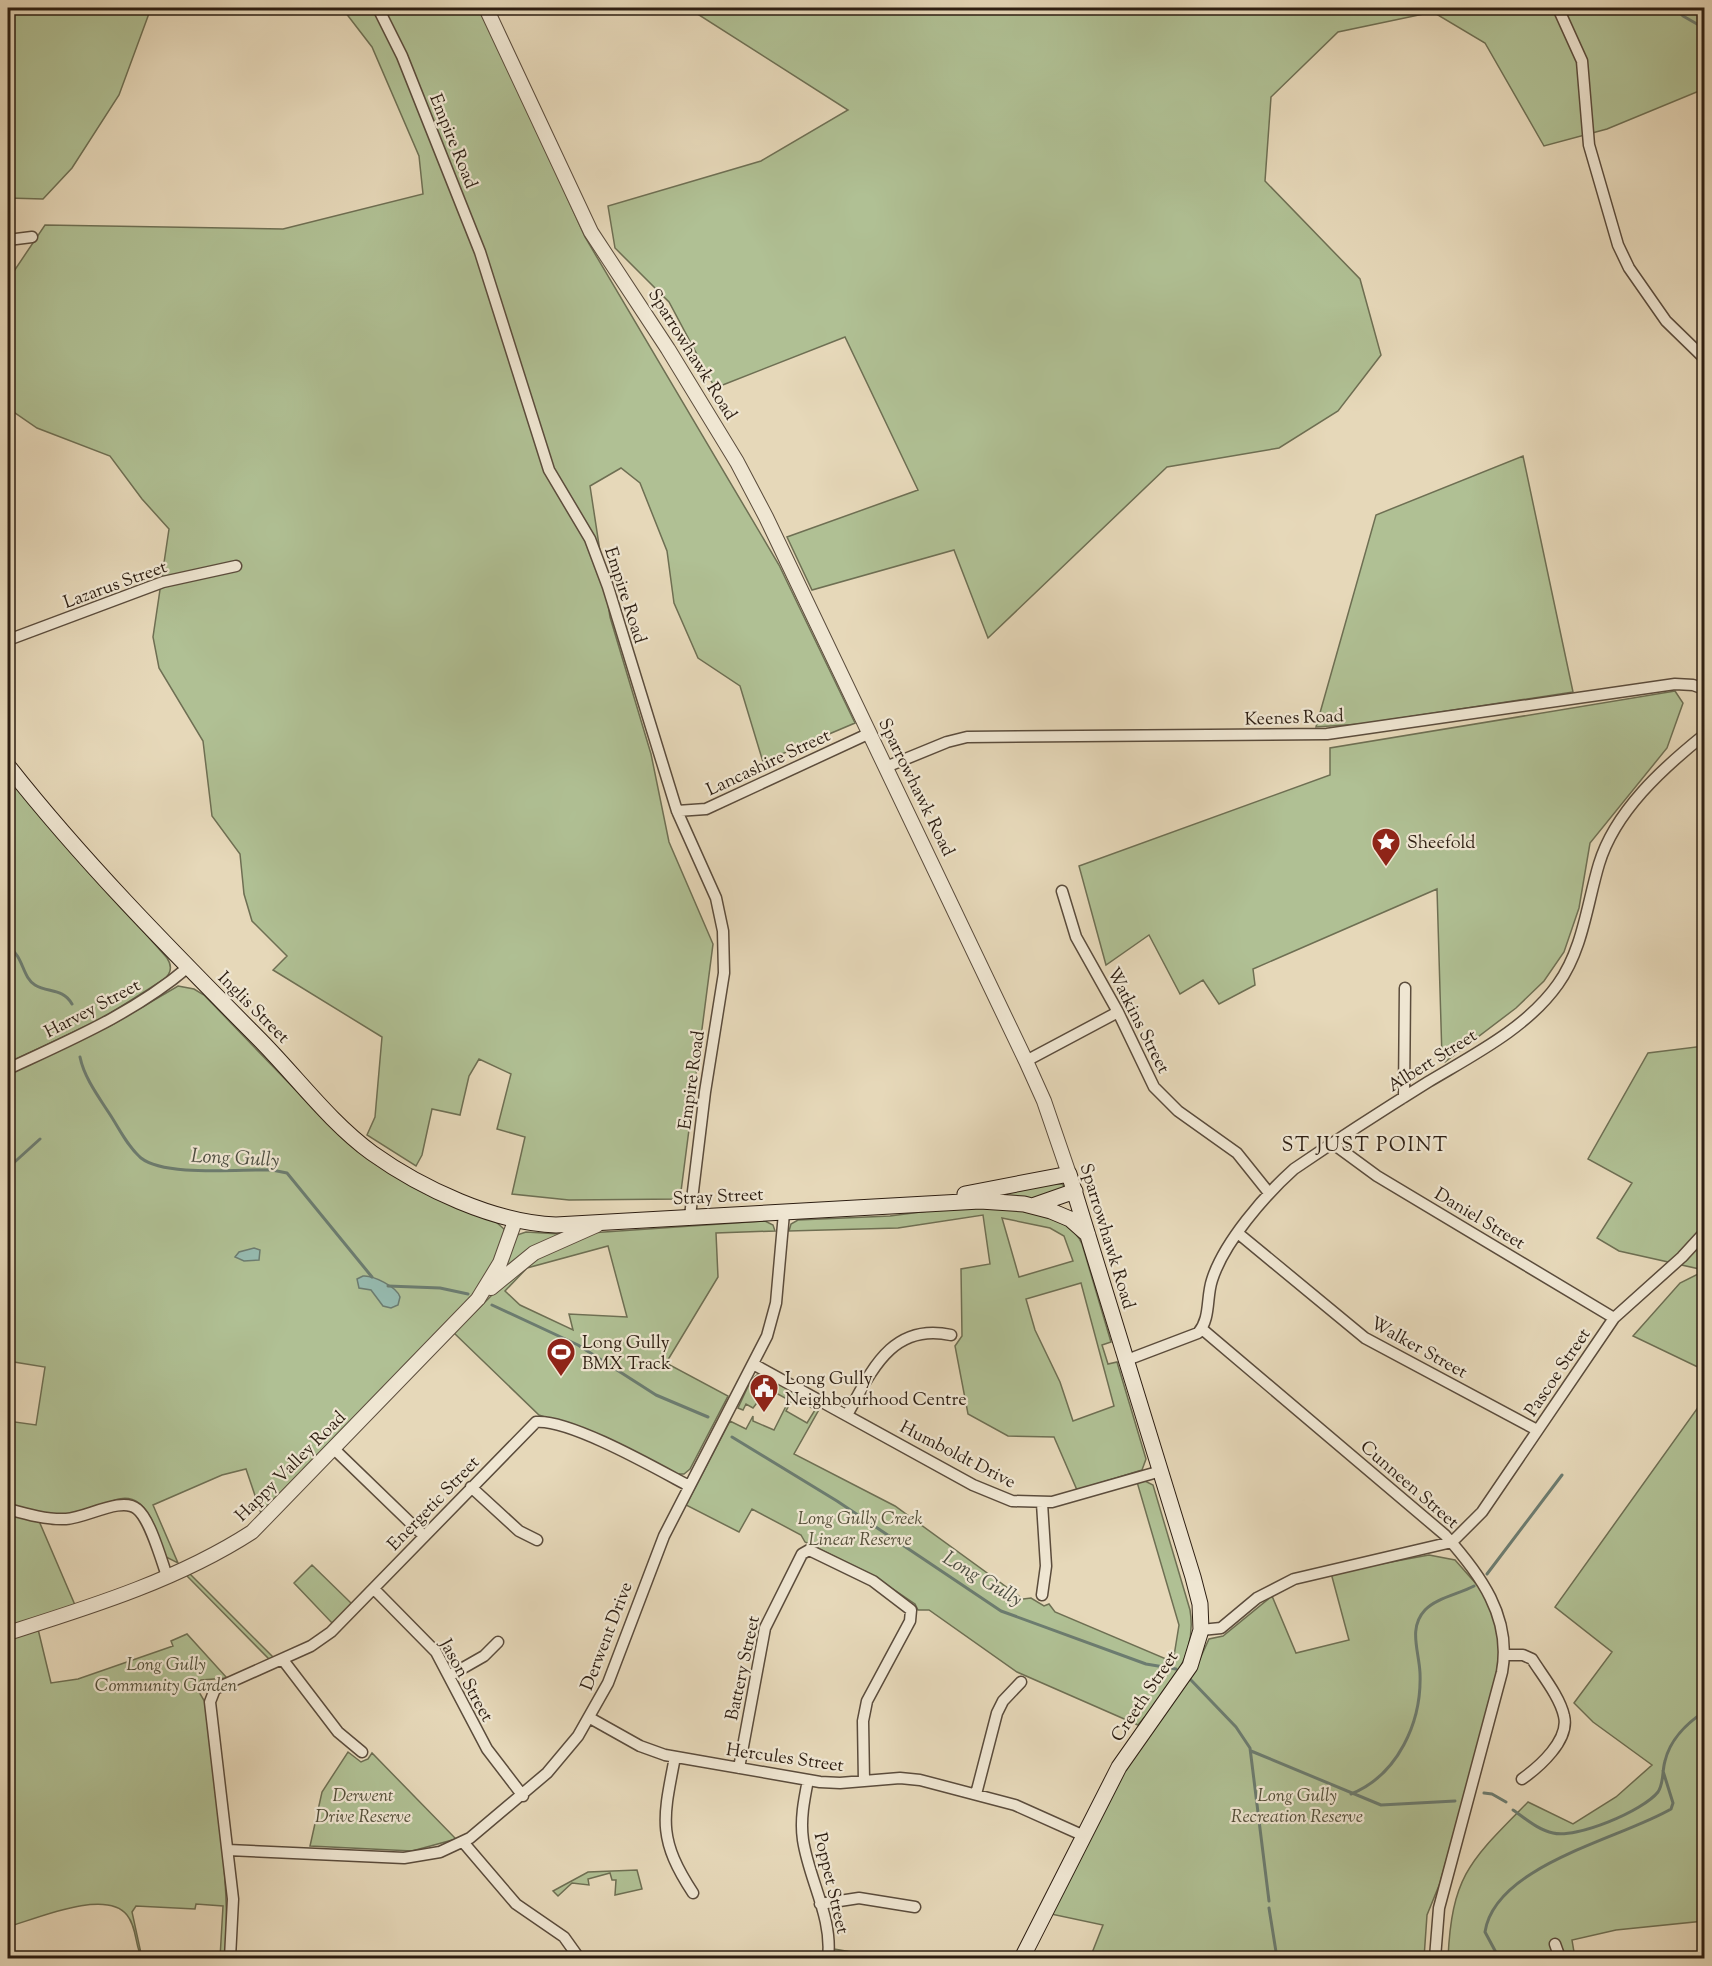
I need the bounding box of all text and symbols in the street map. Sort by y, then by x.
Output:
street label: Empire Road [421,91,483,193]
street label: Sparrowhawk Road [640,284,742,426]
street label: Empire Road [596,544,652,647]
street label: Lazarus Street [60,555,171,617]
street label: Keenes Road [1244,704,1344,734]
street label: Sparrowhawk Road [870,714,960,861]
street label: Lancashire Street [703,724,835,804]
place icon: Sheefold [1370,826,1402,868]
place label: Sheefold [1407,831,1476,857]
street label: Watkins Street [1099,963,1175,1079]
street label: Inglis Street [211,966,295,1050]
street label: Harvey Street [40,974,146,1046]
street label: Albert Street [1383,1024,1483,1100]
street label: Empire Road [673,1029,713,1132]
district label: ST JUST POINT [1282,1132,1449,1161]
water label: Long Gully [190,1143,280,1176]
street label: Sparrowhawk Road [1072,1161,1141,1313]
street label: Daniel Street [1429,1182,1529,1257]
street label: Stray Street [672,1183,764,1213]
street label: Walker Street [1365,1311,1471,1386]
street label: Pascoe Street [1519,1324,1598,1423]
place label: Long Gully BMX Track [582,1331,671,1378]
sports icon: Long Gully BMX Track [545,1336,577,1378]
place label: Long Gully Neighbourhood Centre [785,1367,967,1414]
public building icon: Long Gully Neighbourhood Centre [748,1372,780,1414]
street label: Happy Valley Road [230,1406,353,1529]
street label: Humboldt Drive [895,1415,1020,1496]
street label: Cunneen Street [1354,1435,1464,1536]
street label: Energetic Street [382,1451,487,1558]
park label: Long Gully Creek Linear Reserve [797,1507,923,1554]
water label: Long Gully [936,1545,1027,1615]
street label: Derwent Drive [575,1579,641,1695]
street label: Battery Street [720,1614,768,1723]
street label: Jason Street [431,1634,499,1727]
street label: Creeth Street [1106,1646,1186,1748]
park label: Long Gully Community Garden [95,1653,238,1700]
street label: Hercules Street [724,1738,845,1780]
park label: Derwent Drive Reserve [315,1784,411,1831]
park label: Long Gully Recreation Reserve [1231,1784,1363,1831]
street label: Poppet Street [806,1830,854,1937]

